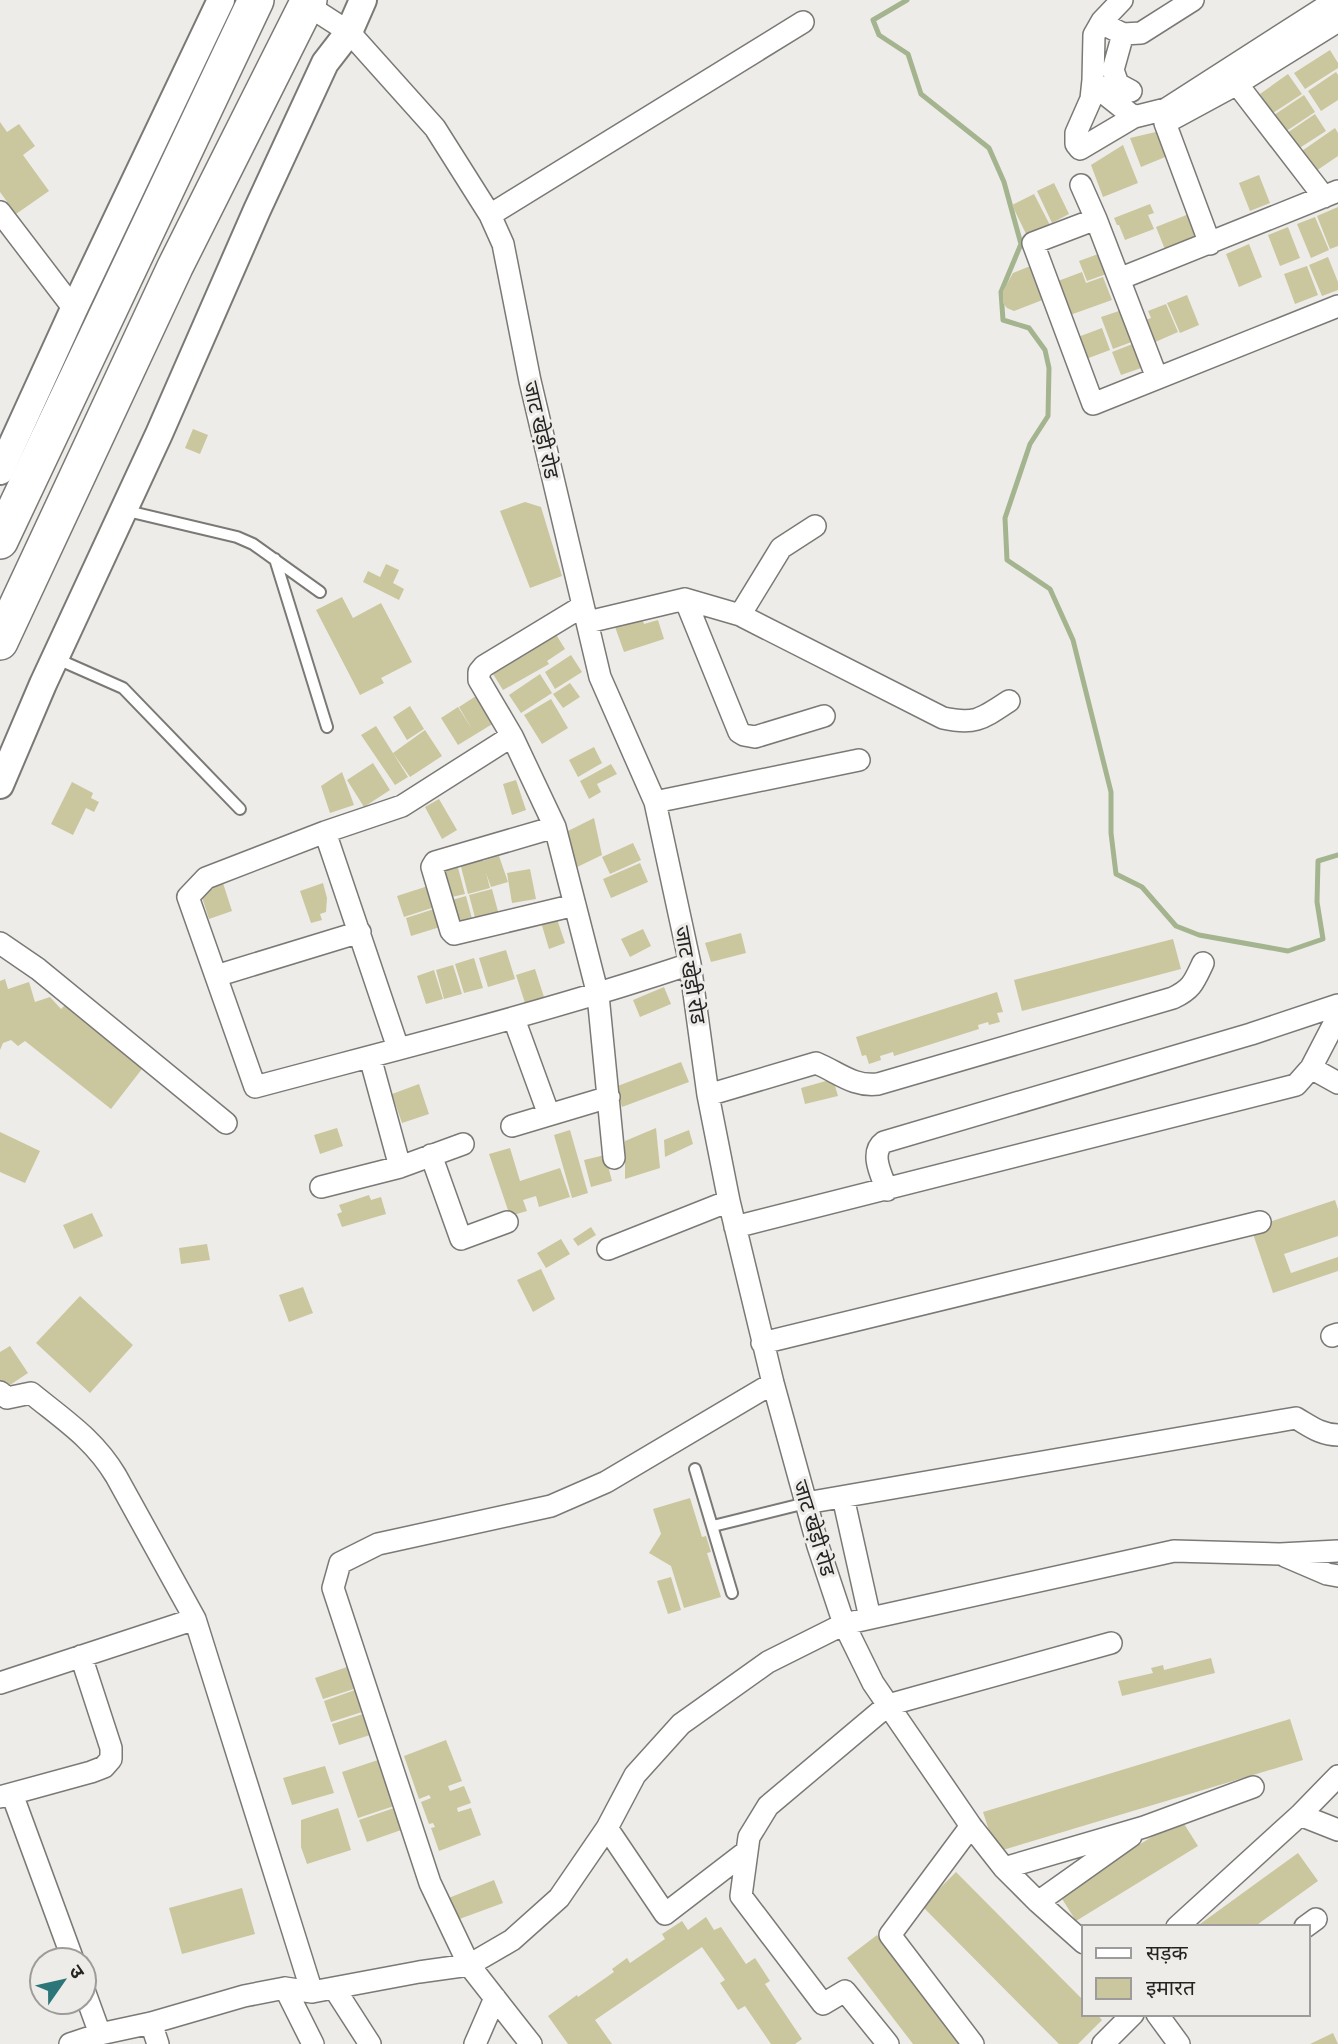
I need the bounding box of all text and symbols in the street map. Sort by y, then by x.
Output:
street label: जाट खेड़ी रोड [515,378,567,482]
street label: जाट खेड़ी रोड [667,924,714,1027]
street label: जाट खेड़ी रोड [785,1476,843,1581]
legend [1082,1925,1310,2016]
text: सड़क [1146,1938,1188,1968]
north arrow [28,1946,98,2016]
text: उ [62,1960,91,1985]
text: इमारत [1146,1973,1196,2003]

